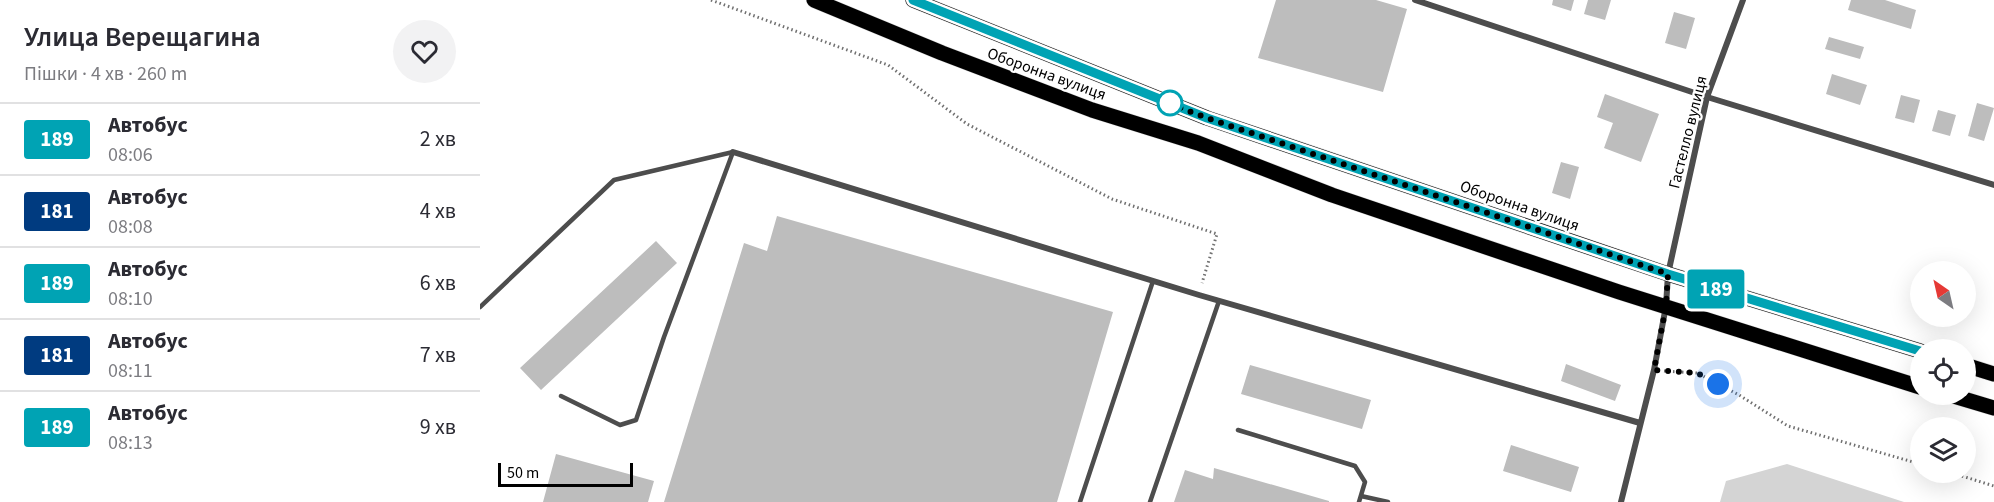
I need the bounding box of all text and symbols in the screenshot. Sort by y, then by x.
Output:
text: Улица Верещагина [24,17,261,57]
button: heart [393,20,456,83]
street label: Оборонна вулиця [984,42,1109,106]
text: Пішки · 4 хв · 260 m [24,60,187,88]
street label: Гастелло вулиця [1663,73,1713,191]
unlabelled marker [1157,90,1183,116]
text: Автобус [108,109,188,141]
text: 2 хв [420,123,456,155]
text: 189 [40,124,74,154]
text: 08:06 [108,141,153,169]
street label: Оборонна вулиця [1457,175,1582,237]
text: Автобус [108,181,188,213]
text: 4 хв [420,195,456,227]
text: 181 [40,196,74,226]
text: 08:08 [108,213,153,241]
text: Автобус [108,253,188,285]
north arrow [1910,261,1976,327]
map controls [1910,261,1976,483]
text: 6 хв [420,267,456,299]
text: 189 [40,268,74,298]
line badge: 189 [1682,270,1750,308]
text: 189 [1699,274,1733,304]
text: 08:10 [108,285,153,313]
text: Автобус [108,325,188,357]
text: 7 хв [420,339,456,371]
button: locate [1910,339,1976,405]
text: 181 [40,340,74,370]
text: 08:11 [108,357,153,385]
your location [1703,369,1733,399]
text: Автобус [108,397,188,429]
text: 9 хв [420,411,456,443]
text: 189 [40,412,74,442]
button: layers [1910,417,1976,483]
text: 08:13 [108,429,153,457]
scale bar [498,460,633,488]
text: 50 m [507,462,539,484]

